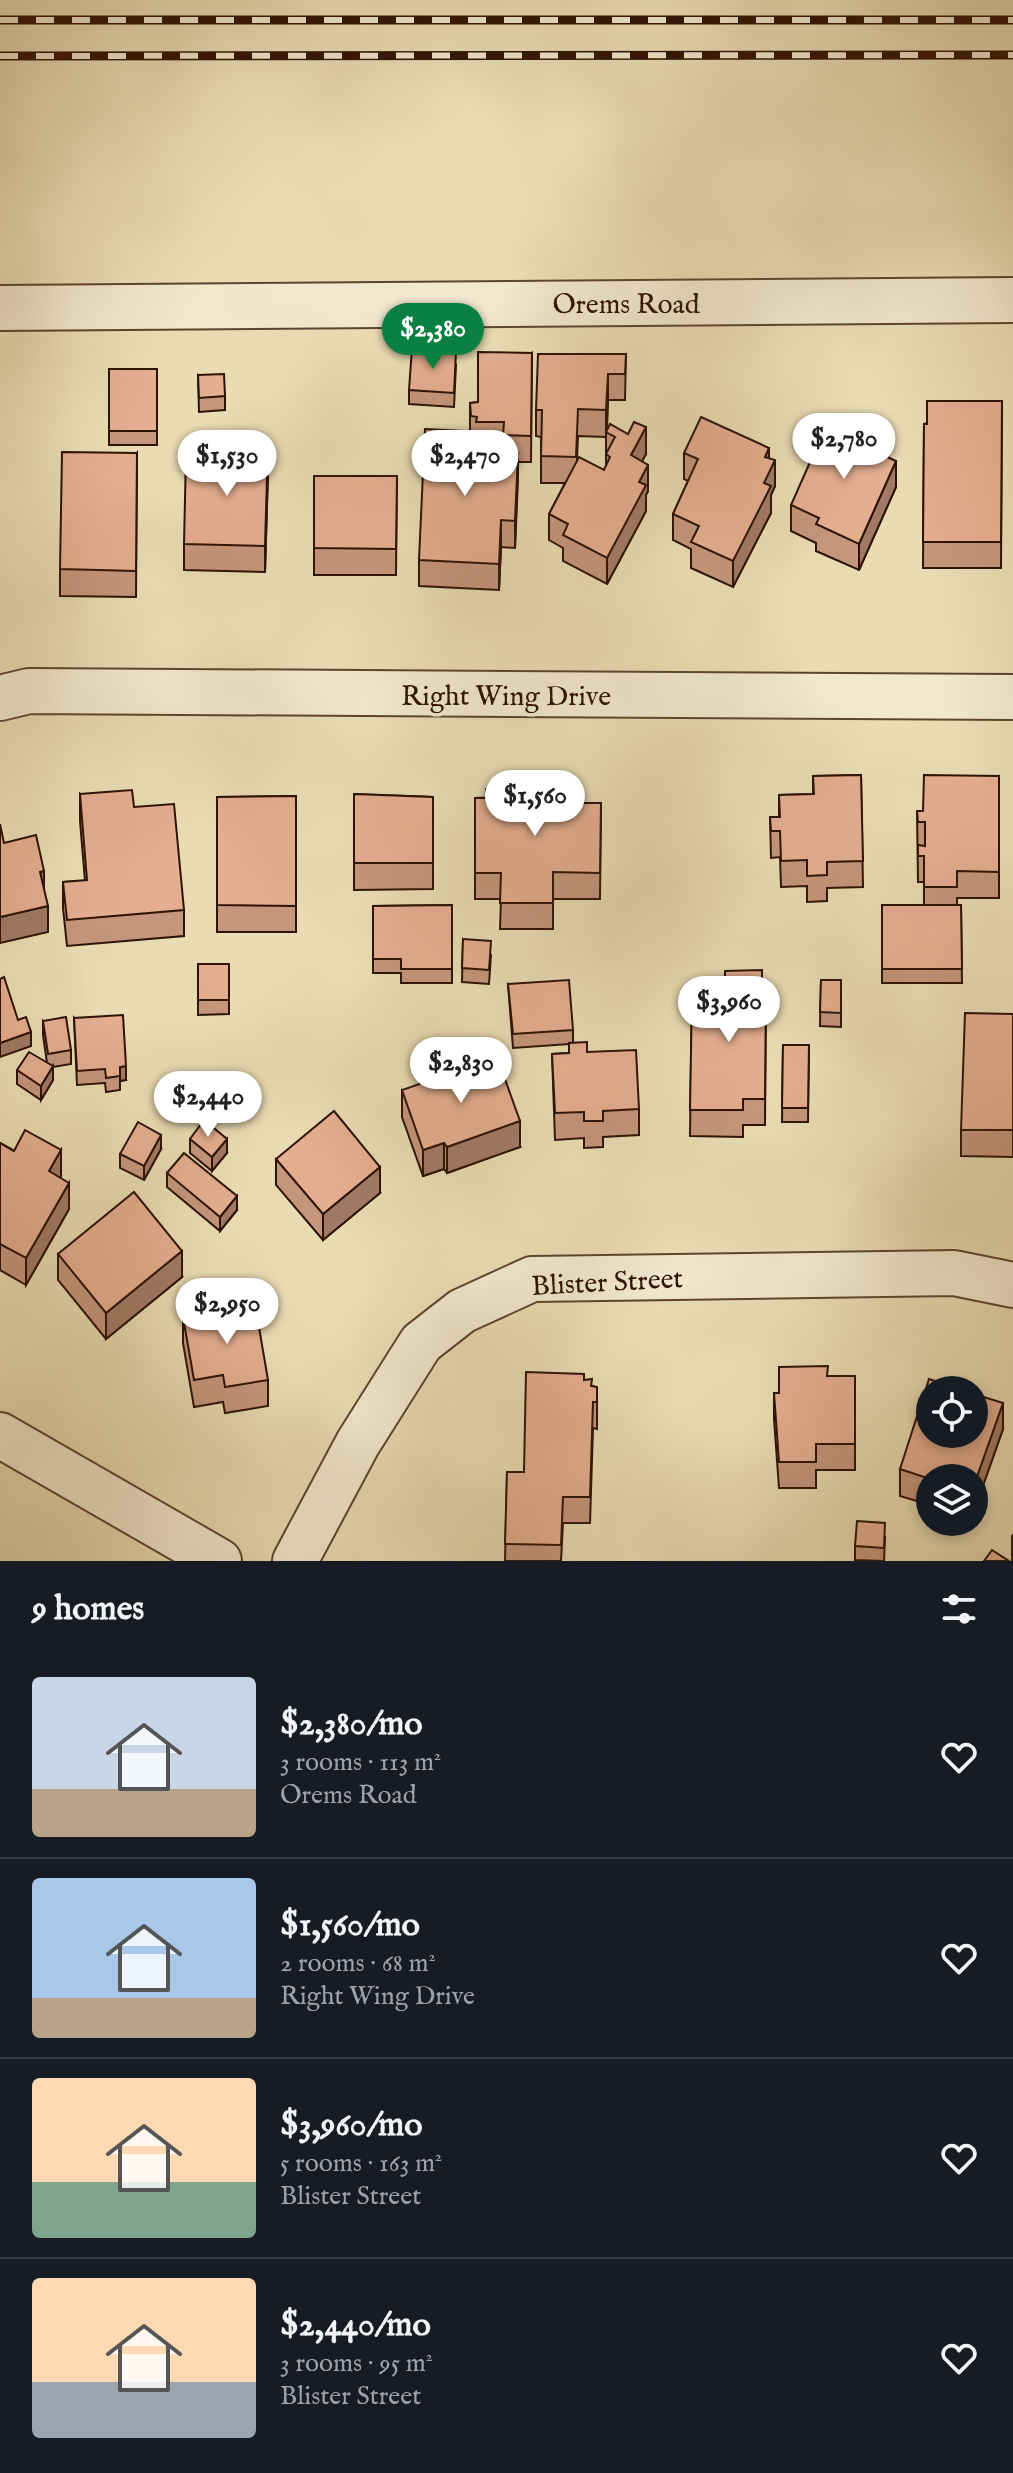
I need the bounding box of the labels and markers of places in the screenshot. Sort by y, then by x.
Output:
pin: $2,380 [368,303,498,371]
pin: $2,780 [779,413,909,481]
pin: $1,530 [162,430,292,498]
pin: $2,470 [400,430,530,498]
pin: $1,560 [470,770,600,838]
pin: $3,960 [664,976,794,1044]
pin: $2,830 [396,1037,526,1105]
pin: $2,440 [143,1071,273,1139]
pin: $2,950 [162,1278,292,1346]

